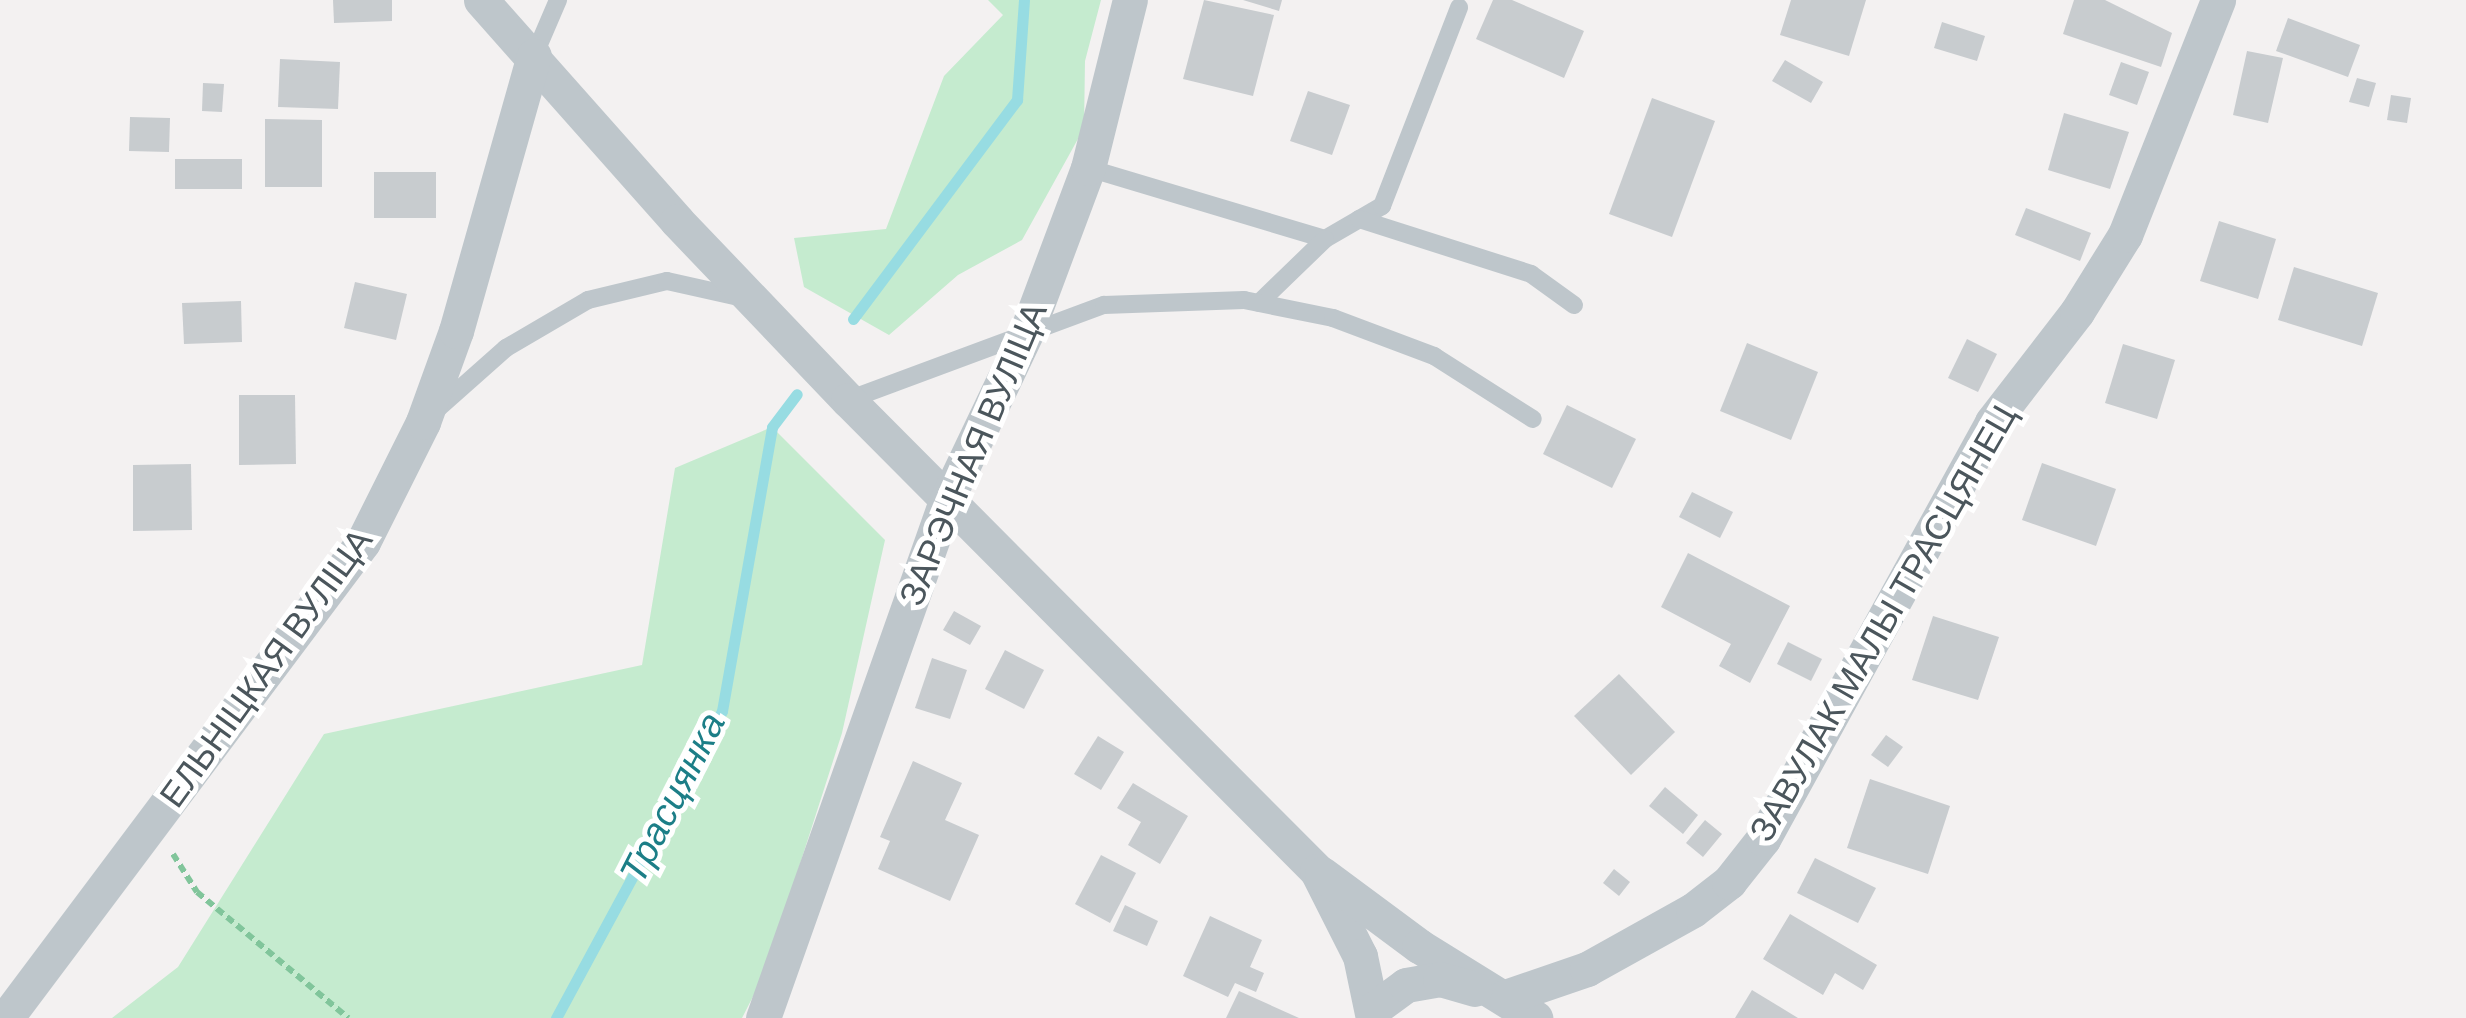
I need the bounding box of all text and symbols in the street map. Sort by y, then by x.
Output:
street label: ЗАРЭЧНАЯ ВУЛІЦА [890,296,1056,612]
street label: ЗАВУЛАК МАЛЫ ТРАСЦЯНЕЦ [1741,397,2025,849]
street label: ЕЛЬНІЦКАЯ ВУЛІЦА [151,521,381,815]
water label: Трасцянка [611,705,735,891]

